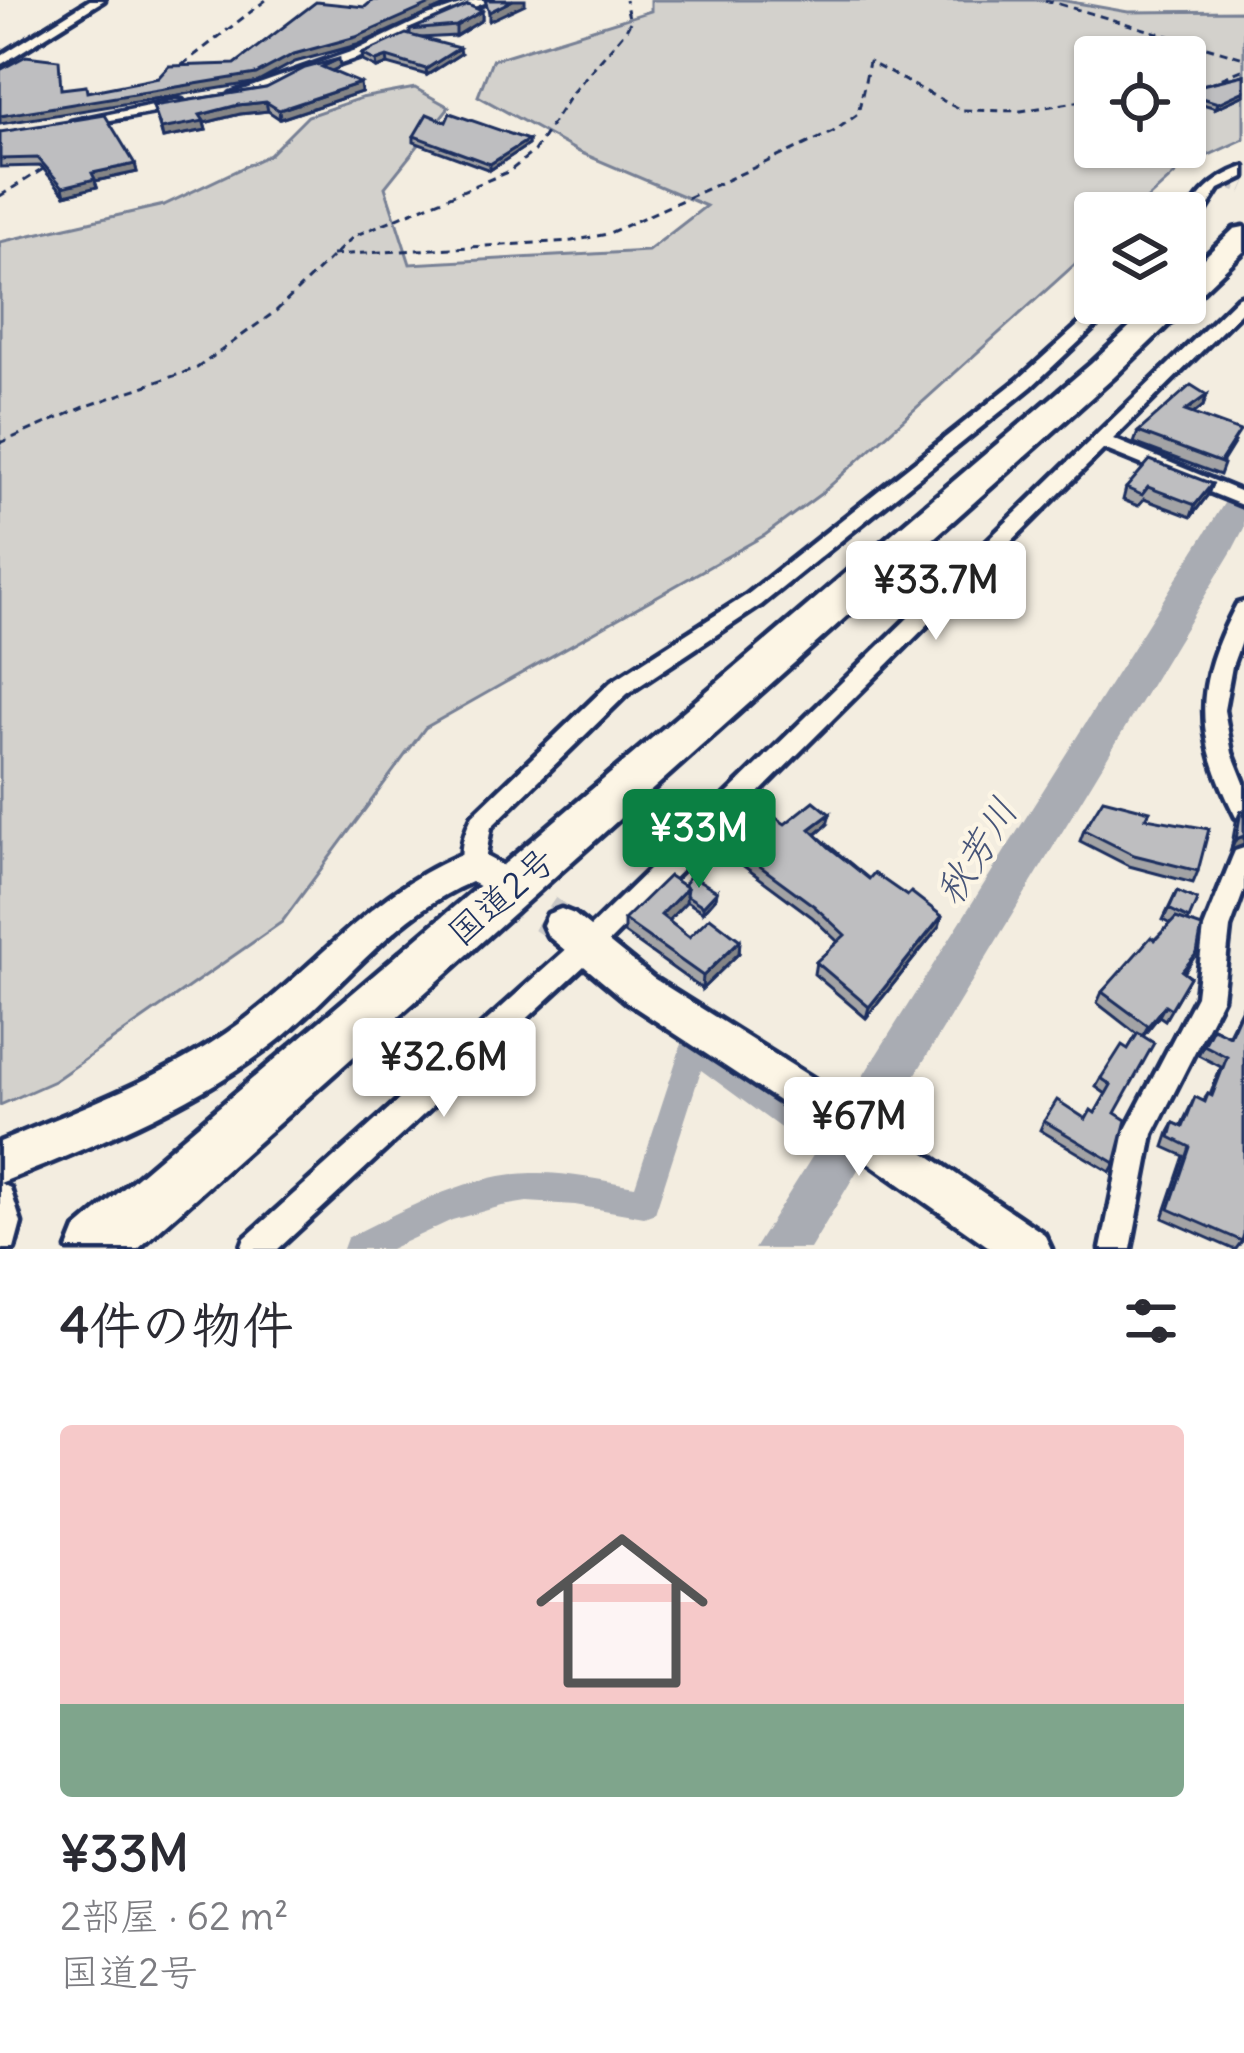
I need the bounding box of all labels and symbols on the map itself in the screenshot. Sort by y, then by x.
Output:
pin: ¥33.7M [838,541,1034,643]
pin: ¥33M [628,789,770,891]
water label: 秋芳川 [925,789,1028,914]
street label: 国道2号 [438,837,564,955]
pin: ¥32.6M [346,1018,542,1120]
pin: ¥67M [788,1077,930,1179]

